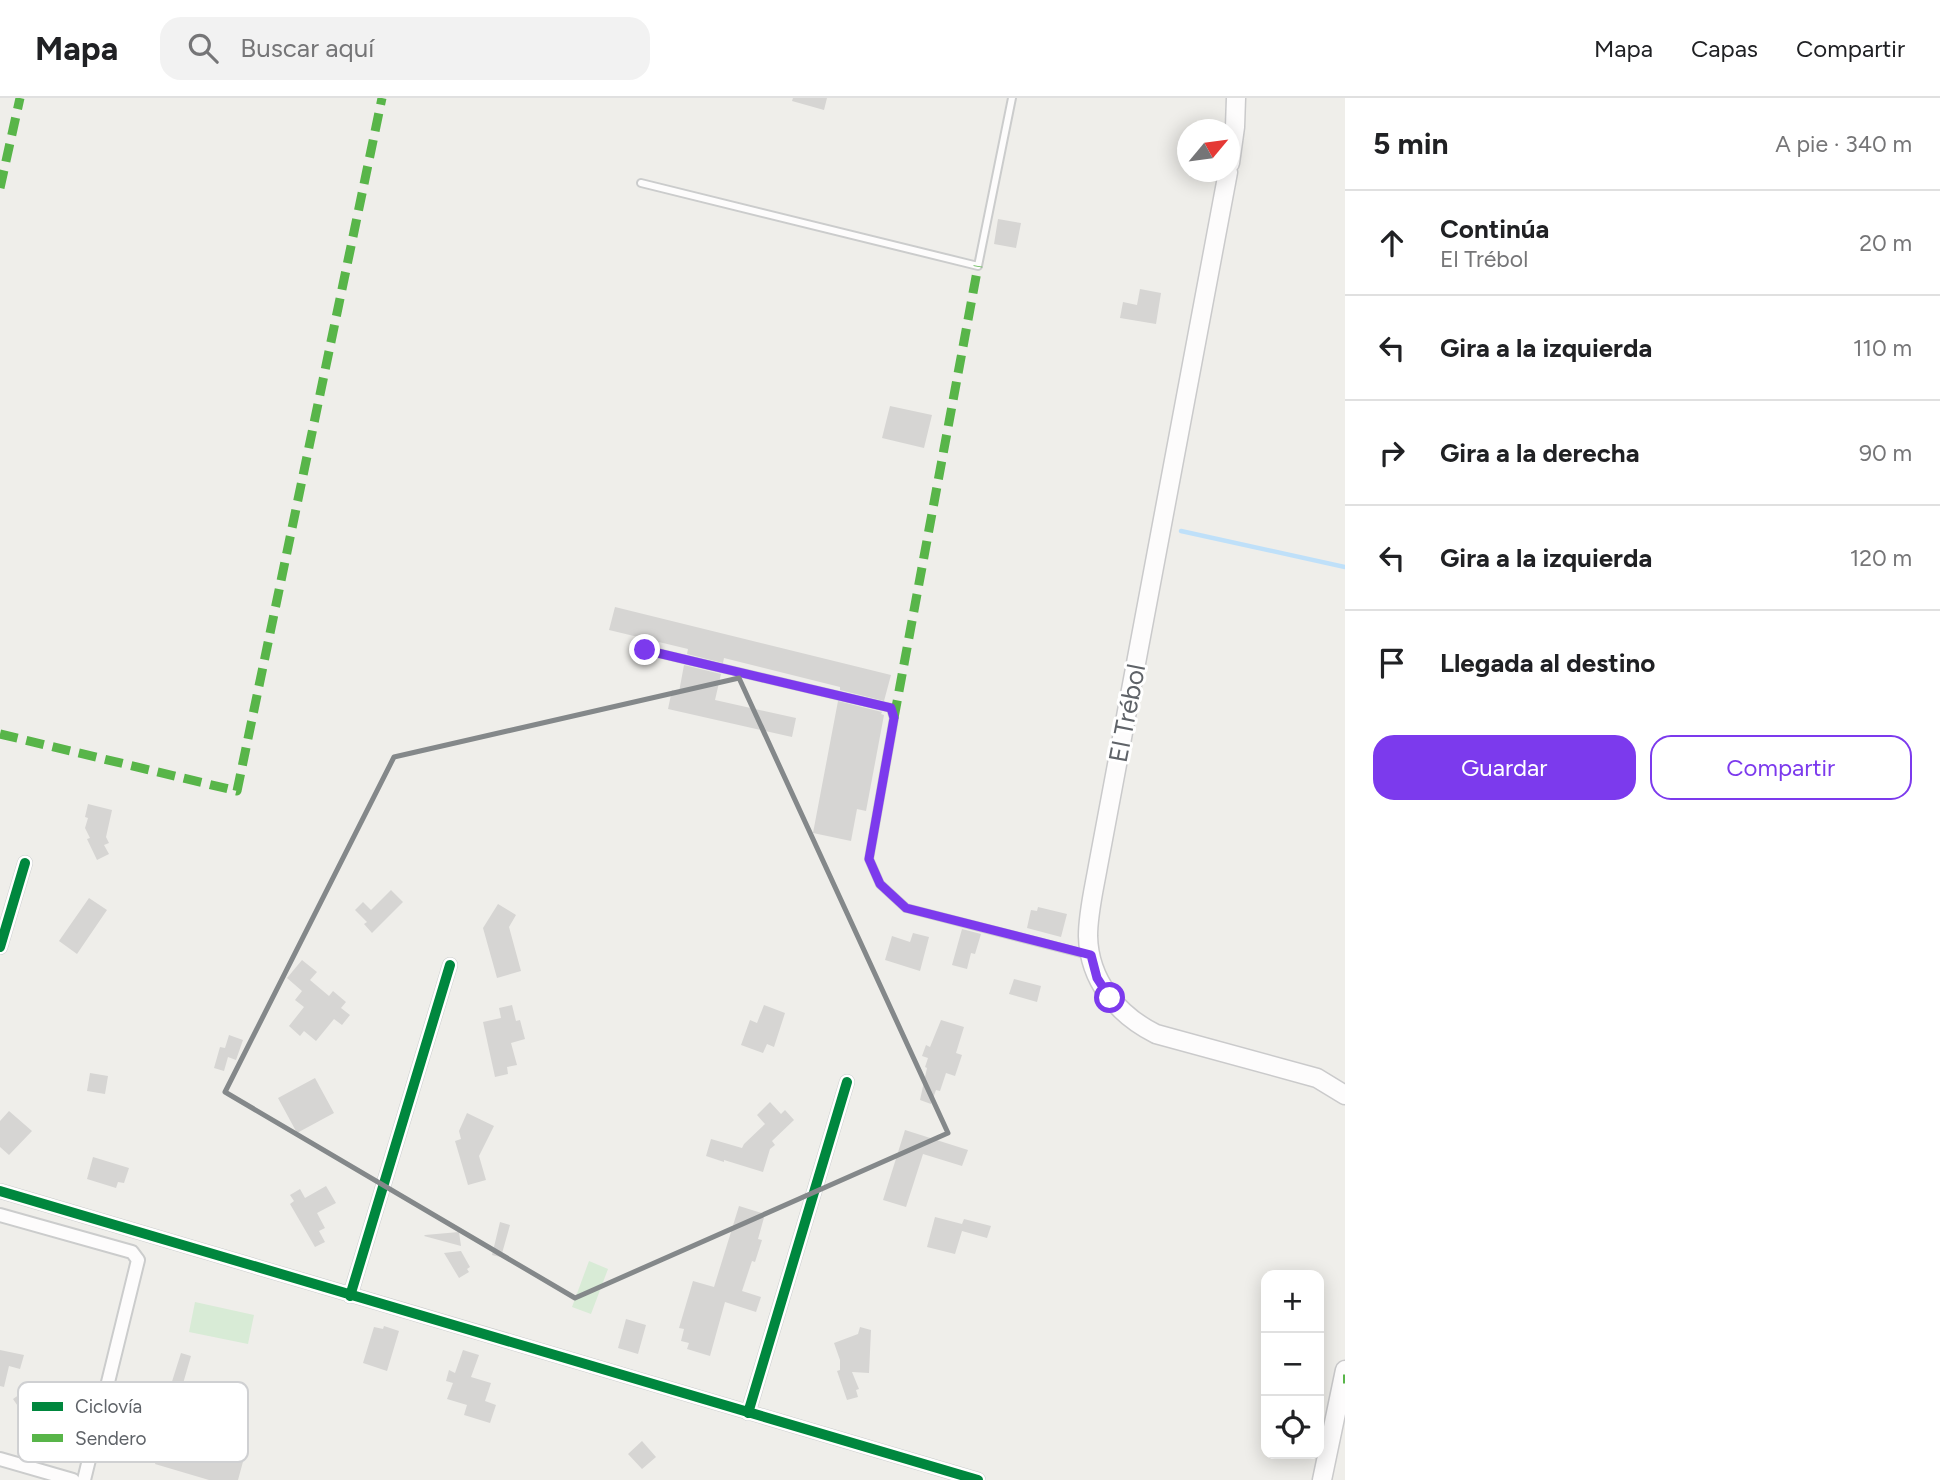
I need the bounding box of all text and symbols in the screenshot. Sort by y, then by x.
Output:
search box [160,17,650,80]
text: Mapa [35,29,118,68]
icon: search [184,29,222,67]
text: Buscar aquí [240,32,374,64]
text: Mapa [1594,34,1653,63]
text: Capas [1691,34,1758,63]
text: Compartir [1796,34,1905,63]
north arrow [1177,119,1240,182]
text: 5 min [1373,125,1449,162]
text: A pie · 340 m [1775,130,1912,158]
text: Continúa [1440,213,1549,245]
icon: ahead [1373,224,1411,262]
text: 20 m [1859,229,1912,257]
text: El Trébol [1440,245,1528,273]
icon: left [1373,329,1411,367]
text: Gira a la izquierda [1440,332,1652,364]
text: 110 m [1853,334,1912,362]
icon: right [1373,434,1411,472]
text: Gira a la derecha [1440,437,1640,469]
text: 90 m [1859,439,1912,467]
icon: left [1373,539,1411,577]
text: Gira a la izquierda [1440,542,1652,574]
text: 120 m [1850,544,1912,572]
route end [629,634,660,665]
icon: arrive [1373,644,1411,682]
text: Llegada al destino [1440,647,1655,679]
street label: El Trébol [1102,661,1152,765]
button: Guardar [1373,735,1636,800]
button: Compartir [1650,735,1912,800]
route start [1094,982,1125,1013]
map controls [1261,1270,1324,1459]
button: + [1261,1270,1324,1333]
button: − [1261,1333,1324,1396]
legend [18,1382,248,1462]
text: Ciclovía [75,1395,142,1418]
button: locate [1261,1396,1324,1459]
text: Sendero [75,1427,147,1450]

